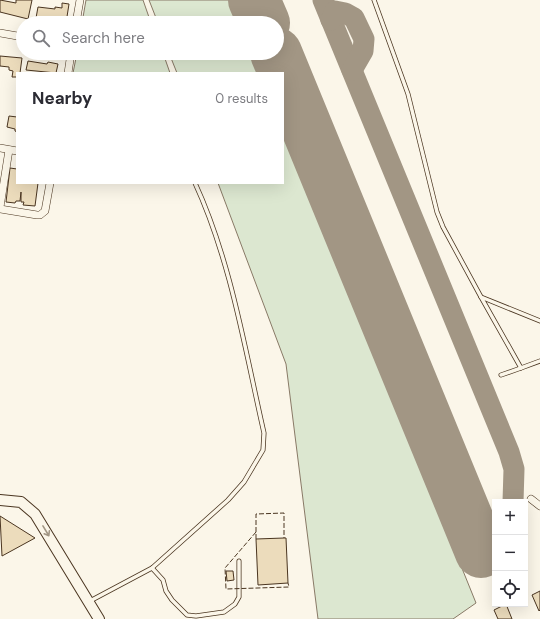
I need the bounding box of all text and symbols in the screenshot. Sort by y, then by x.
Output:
search box [16,16,284,60]
icon: search [30,27,52,49]
text: Search here [62,28,145,48]
text: Nearby [32,87,92,109]
text: 0 results [215,90,268,107]
map controls [492,499,528,607]
button: + [492,499,528,535]
one-way arrow [43,525,51,537]
button: − [492,535,528,571]
button: locate [492,571,528,607]

